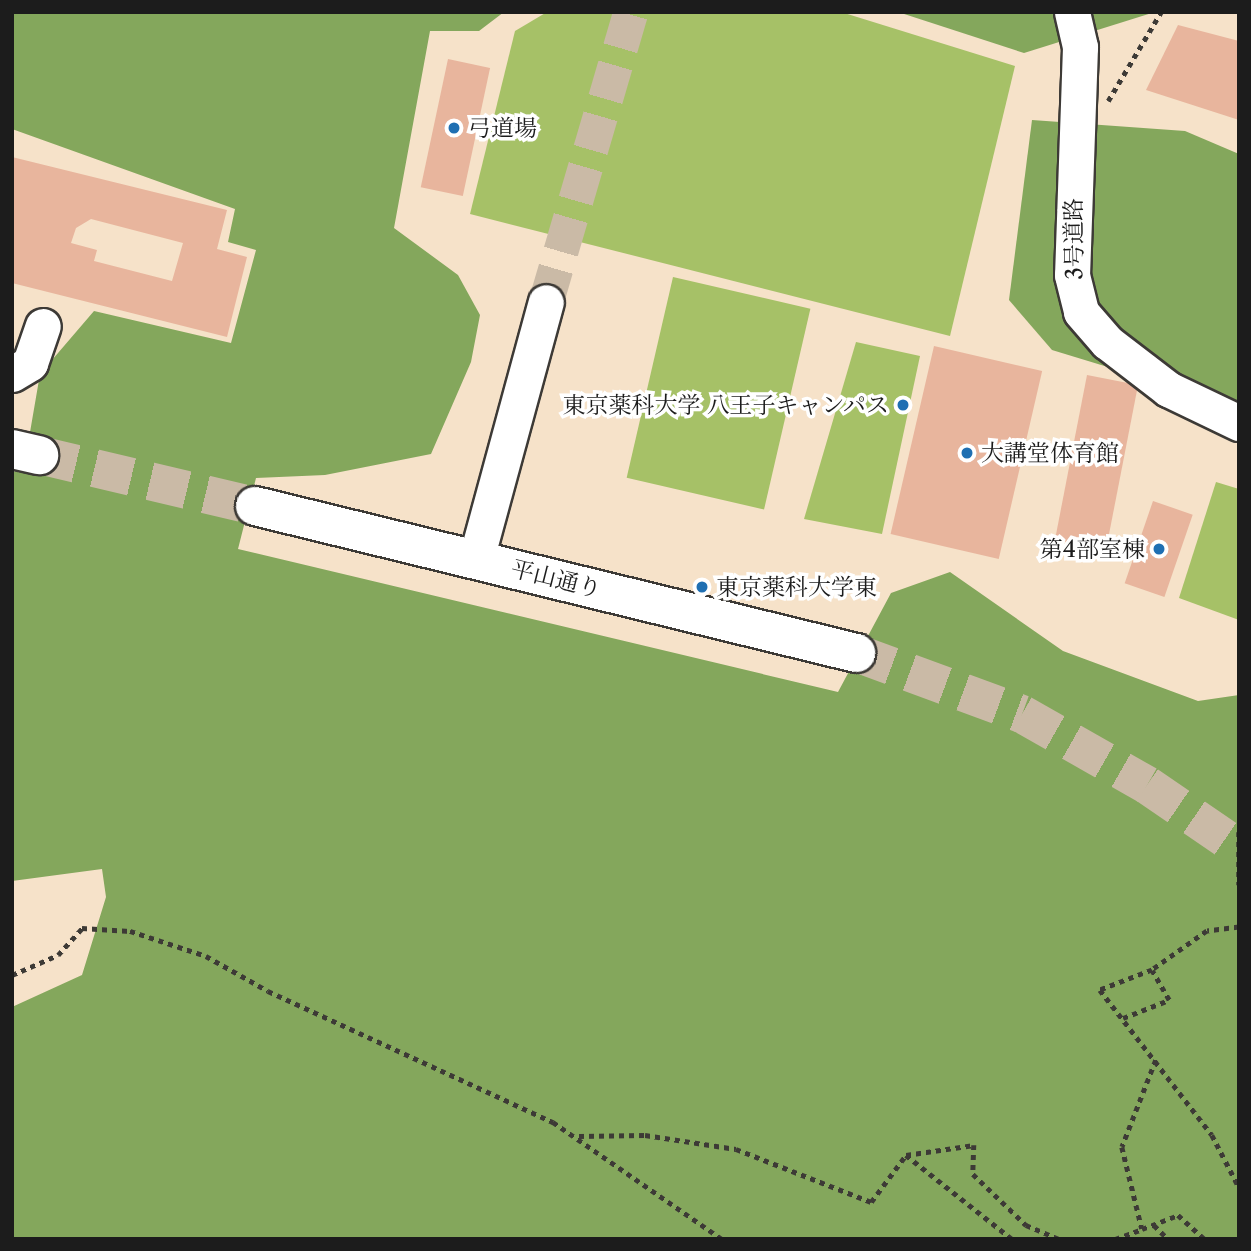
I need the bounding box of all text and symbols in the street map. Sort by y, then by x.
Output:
place label: 弓道場 [468,114,537,142]
marker: 弓道場 [446,120,462,136]
street label: 3号道路 [1059,198,1089,280]
place label: 東京薬科大学 八王子キャンパス [561,391,889,419]
marker: 東京薬科大学 八王子キャンパス [895,397,911,413]
place label: 大講堂体育館 [981,439,1119,467]
marker: 大講堂体育館 [959,445,975,461]
place label: 第4部室棟 [1040,535,1145,563]
marker: 第4部室棟 [1151,541,1167,557]
street label: 平山通り [508,554,604,604]
place label: 東京薬科大学東 [716,573,877,601]
marker: 東京薬科大学東 [694,579,710,595]

